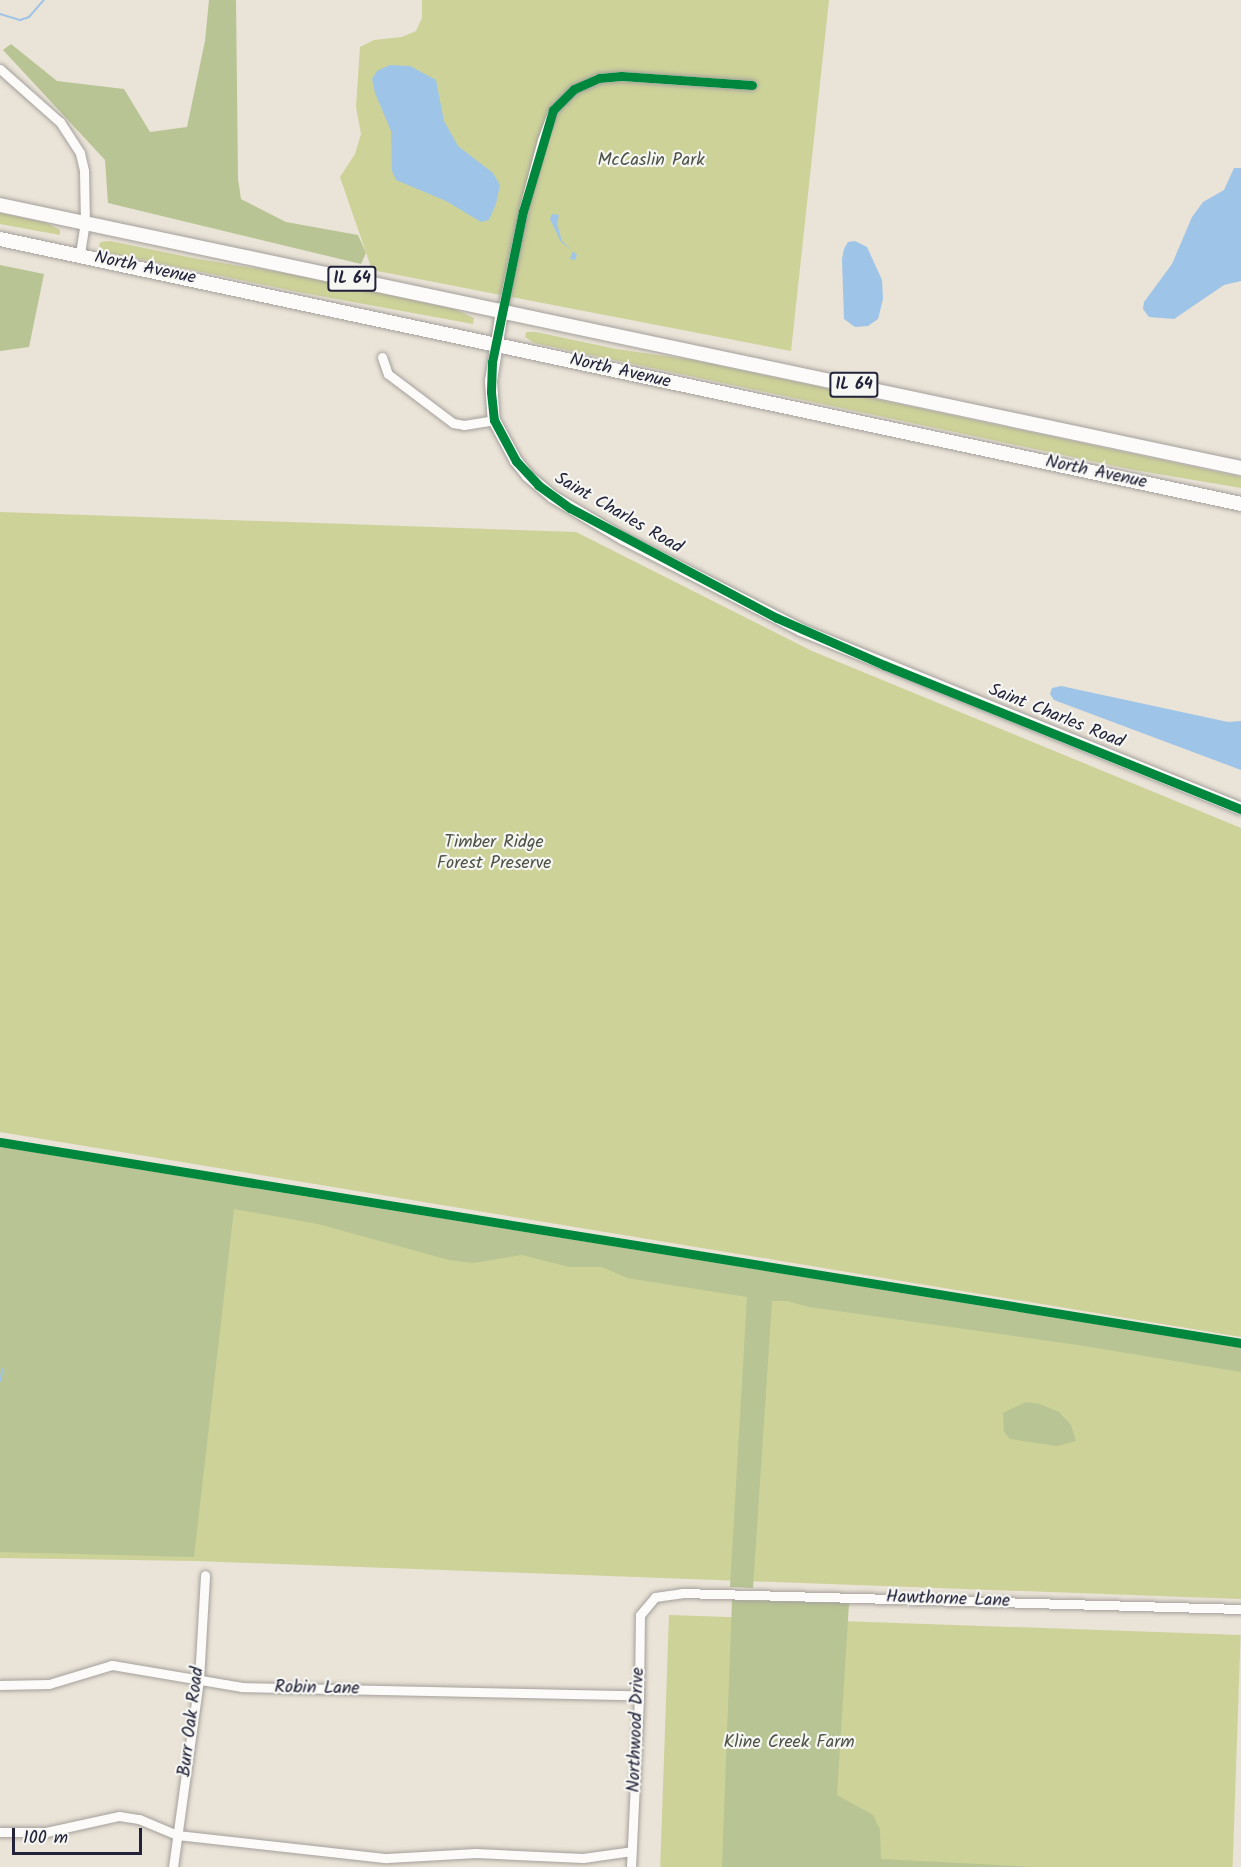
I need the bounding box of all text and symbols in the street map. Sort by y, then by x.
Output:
park label: McCaslin Park [597,150,705,172]
street label: North Avenue [92,248,198,290]
road number: IL 64 [326,266,378,292]
street label: North Avenue [567,350,673,394]
road number: IL 64 [828,372,880,398]
street label: North Avenue [1043,452,1149,494]
street label: Saint Charles Road [550,469,686,559]
street label: Saint Charles Road [985,680,1127,754]
park label: Timber Ridge Forest Preserve [437,833,551,876]
street label: Hawthorne Lane [886,1587,1010,1613]
street label: Burr Oak Road [175,1666,209,1778]
street label: Northwood Drive [624,1667,650,1793]
street label: Robin Lane [274,1677,360,1701]
park label: Kline Creek Farm [724,1732,854,1754]
scale bar [15,1816,146,1854]
text: 100 m [23,1824,68,1853]

